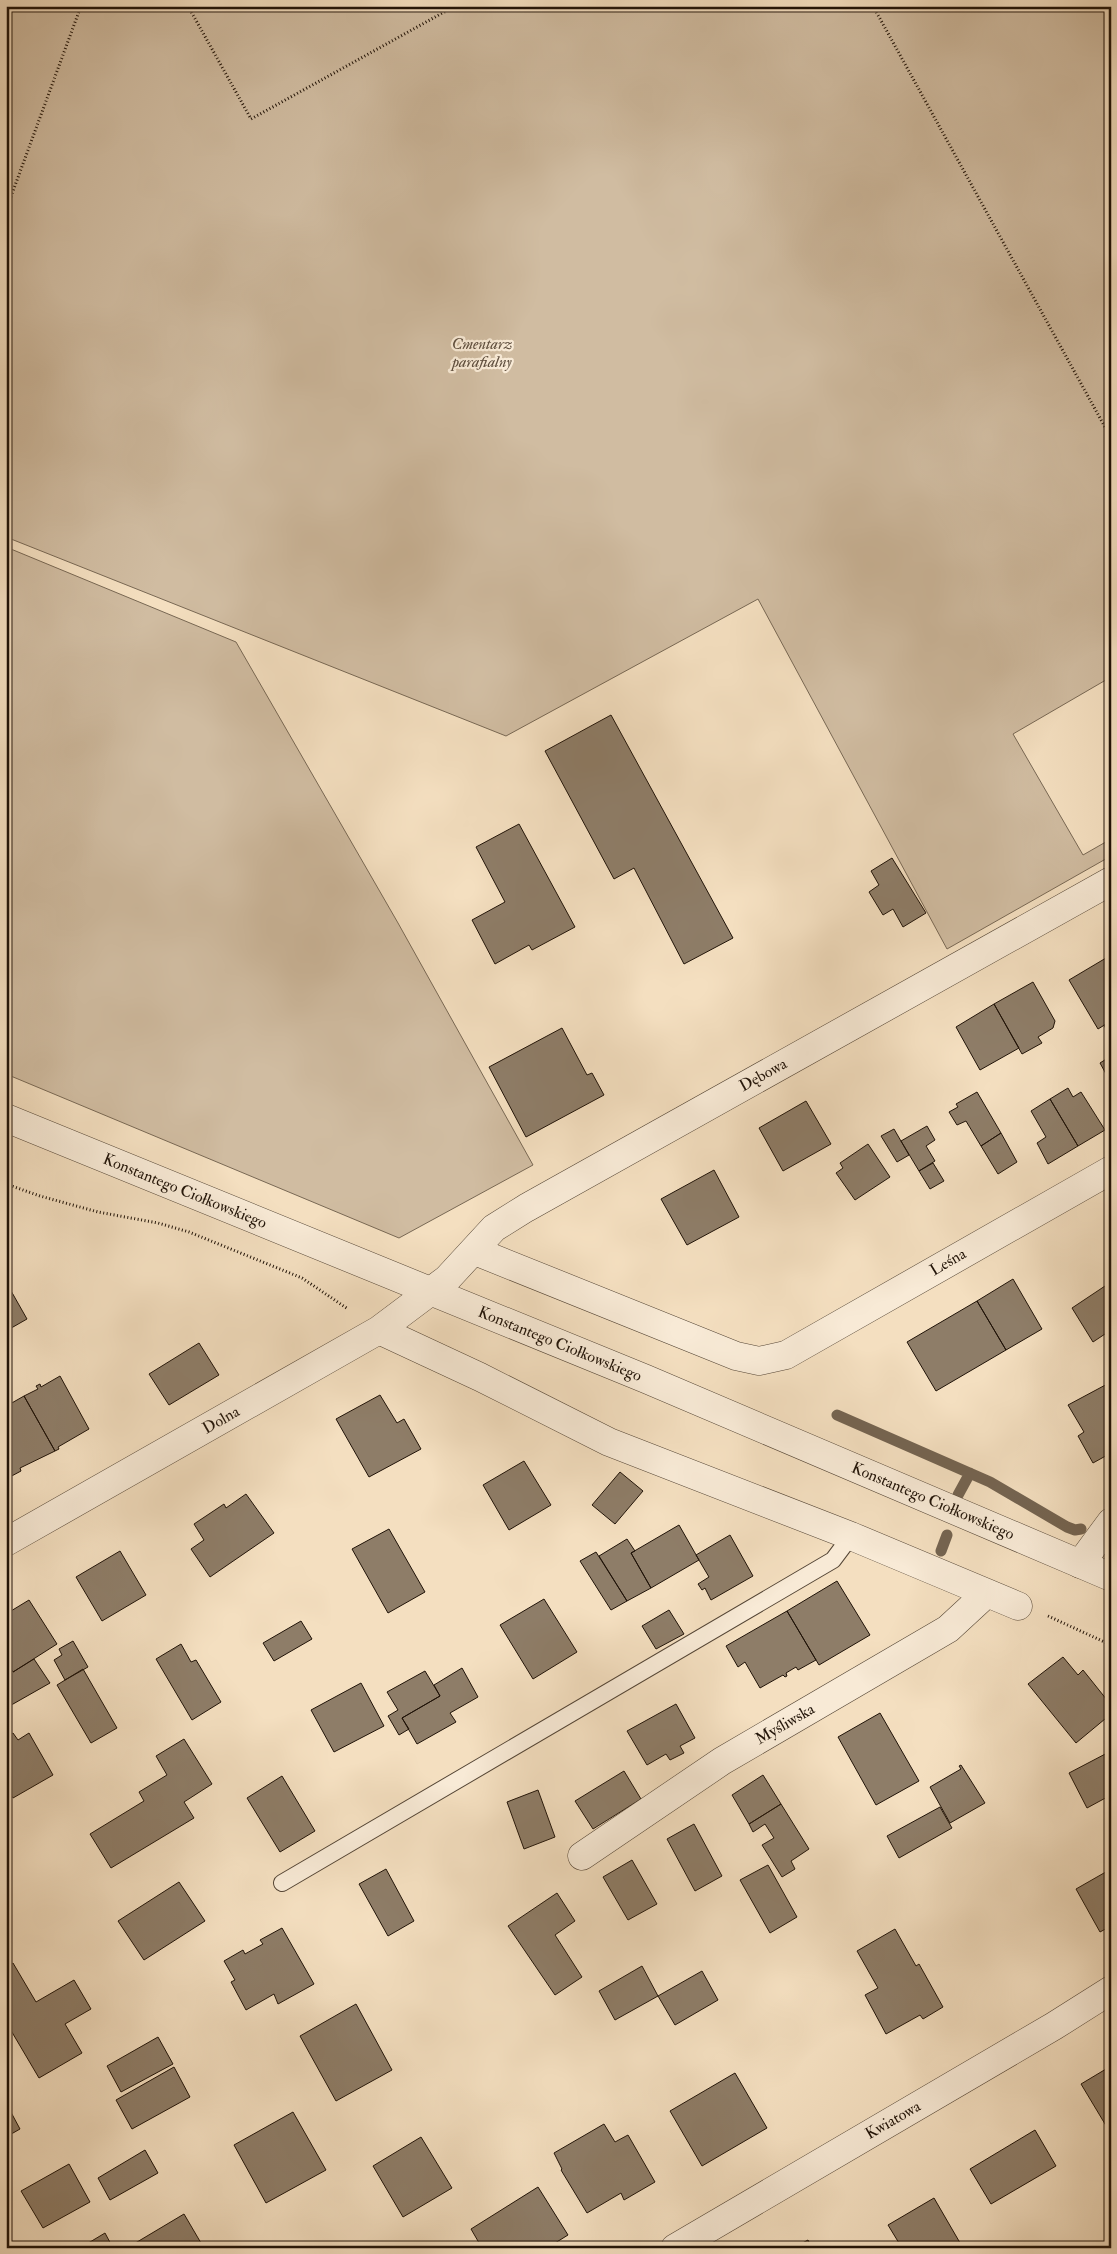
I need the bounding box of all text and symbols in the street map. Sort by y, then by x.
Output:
park label: Cmentarz parafialny [449,334,512,372]
street label: Dębowa [736,1054,791,1096]
street label: Konstantego Ciołkowskiego [100,1149,270,1233]
street label: Leśna [926,1243,970,1280]
street label: Konstantego Ciołkowskiego [475,1302,645,1386]
street label: Dolna [199,1401,244,1439]
street label: Konstantego Ciołkowskiego [849,1458,1018,1545]
street label: Myśliwska [752,1699,819,1749]
street label: Kwiatowa [862,2096,925,2144]

